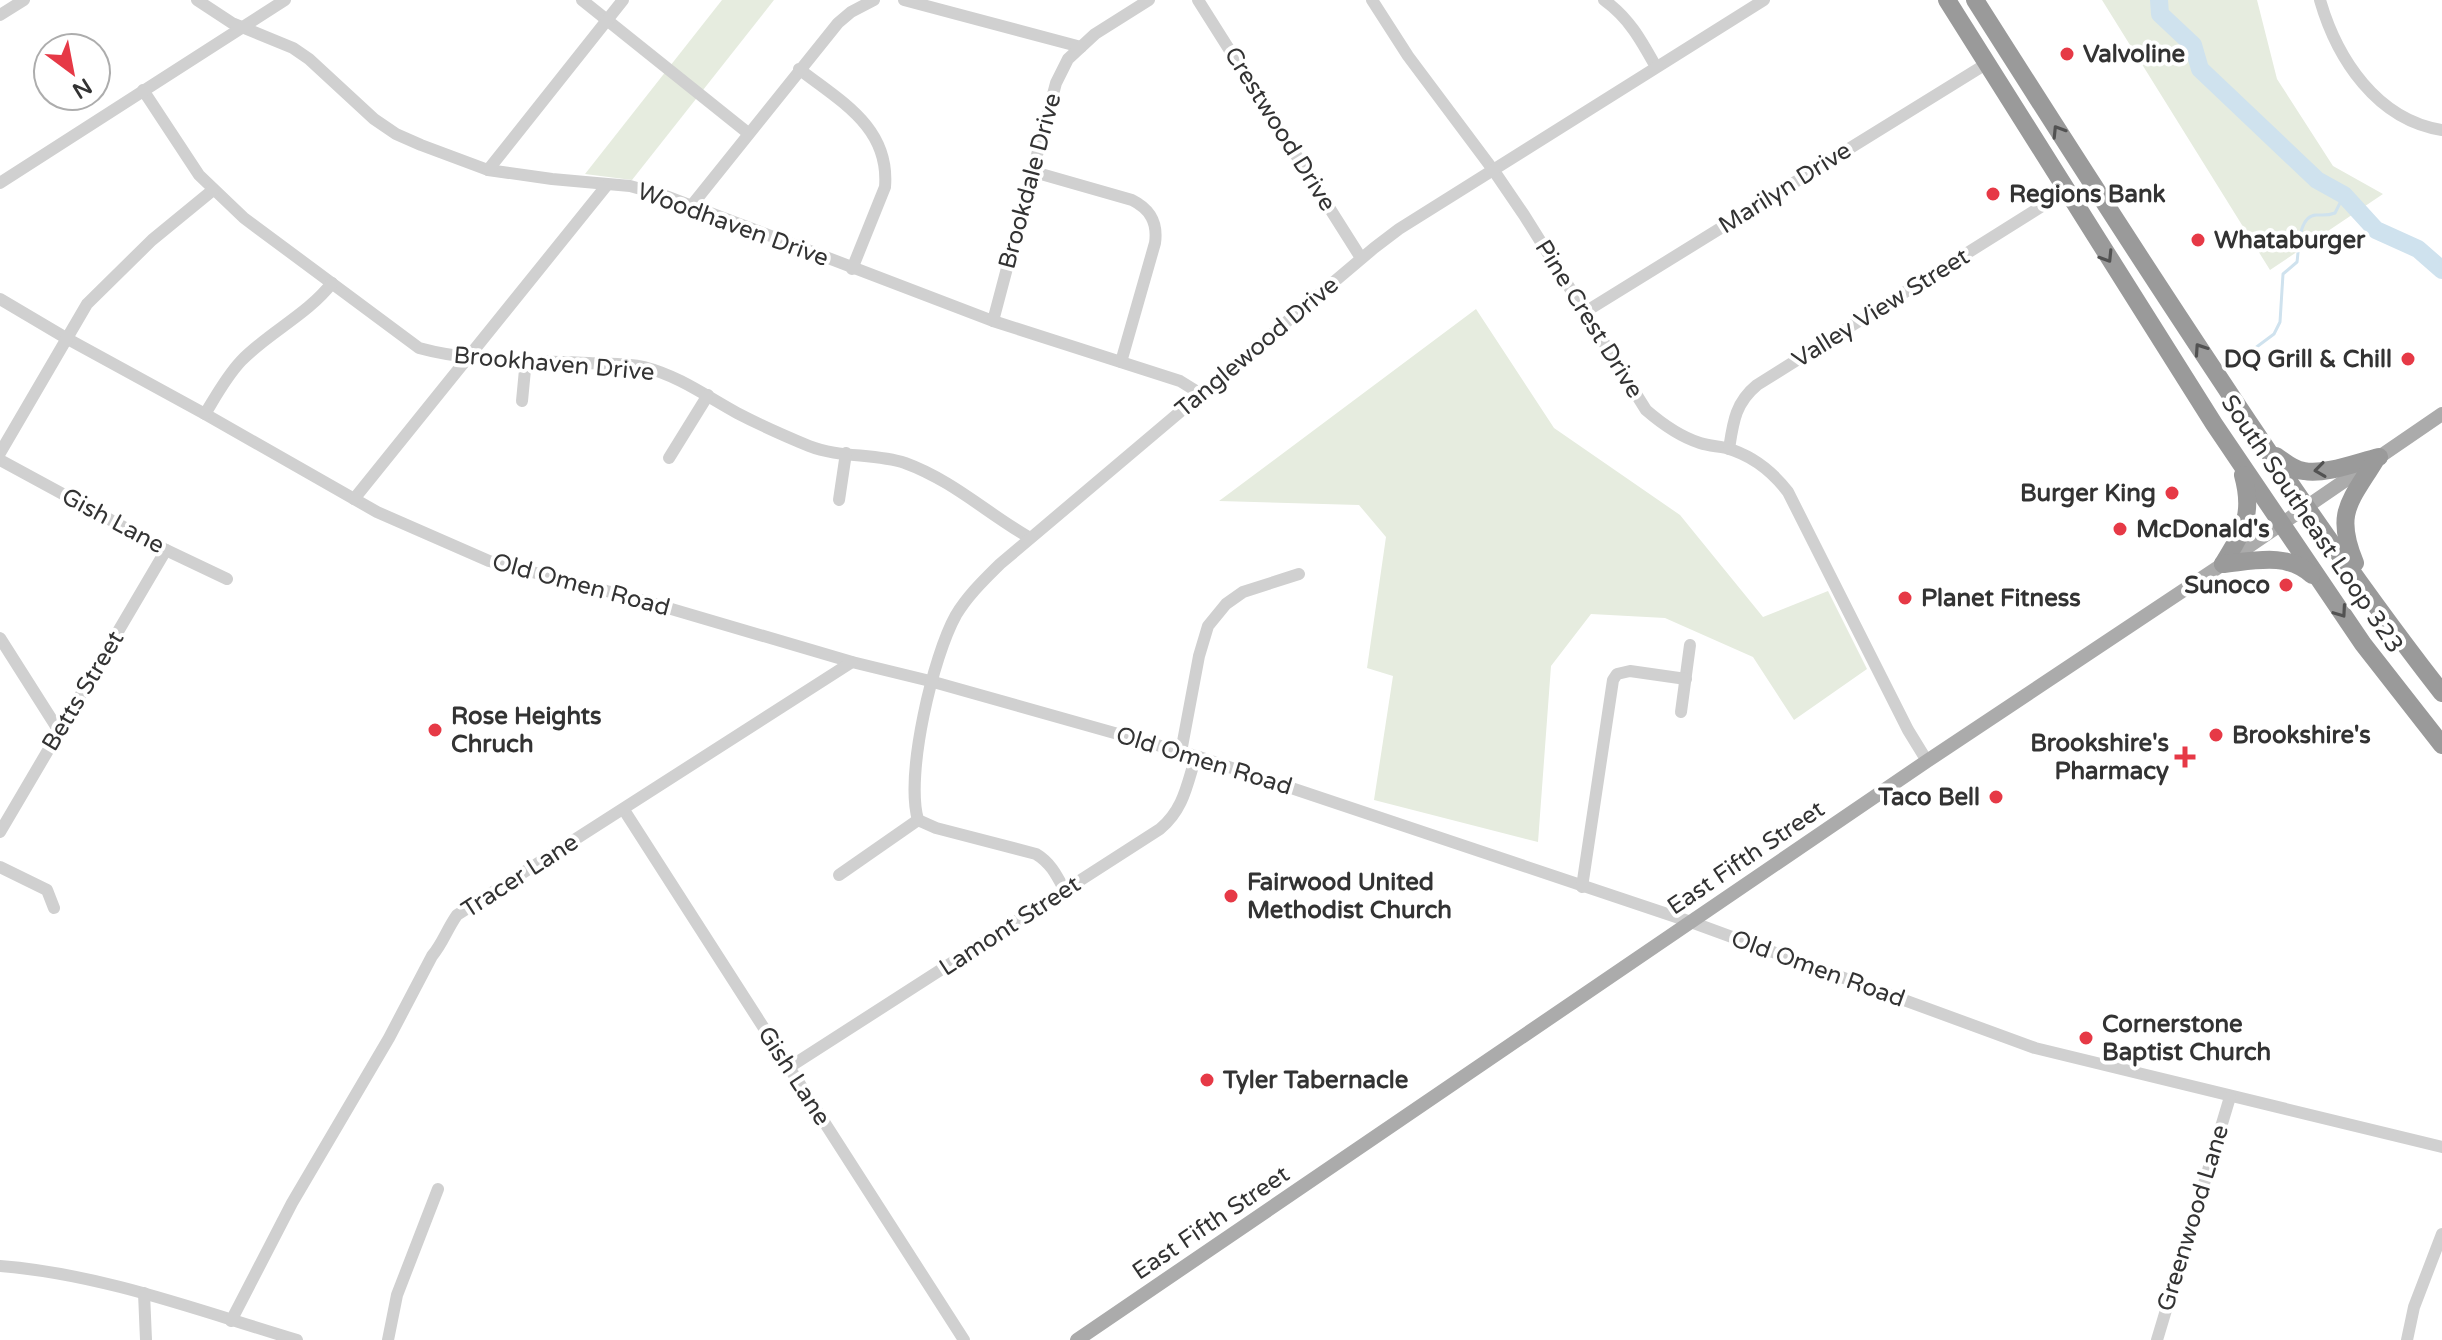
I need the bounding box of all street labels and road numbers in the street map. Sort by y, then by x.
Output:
street label: Crestwood Drive [1218,42,1342,216]
street label: Brookdale Drive [993,90,1067,272]
street label: Marilyn Drive [1713,136,1857,240]
street label: Woodhaven Drive [633,177,833,273]
street label: Pine Crest Drive [1529,234,1649,404]
street label: Valley View Street [1787,242,1975,374]
street label: Tanglewood Drive [1170,270,1344,424]
street label: Brookhaven Drive [452,341,656,387]
street label: South Southeast Loop 323 [2215,389,2409,659]
street label: Gish Lane [57,482,169,560]
street label: Old Omen Road [489,547,673,623]
street label: Betts Street [36,626,130,756]
street label: Old Omen Road [1112,720,1296,802]
street label: East Fifth Street [1662,795,1830,921]
street label: Tracer Lane [456,828,584,924]
street label: Lamont Street [934,870,1086,982]
street label: Old Omen Road [1727,924,1909,1014]
street label: Gish Lane [751,1021,837,1131]
street label: Greenwood Lane [2151,1121,2235,1315]
street label: East Fifth Street [1127,1160,1295,1286]

